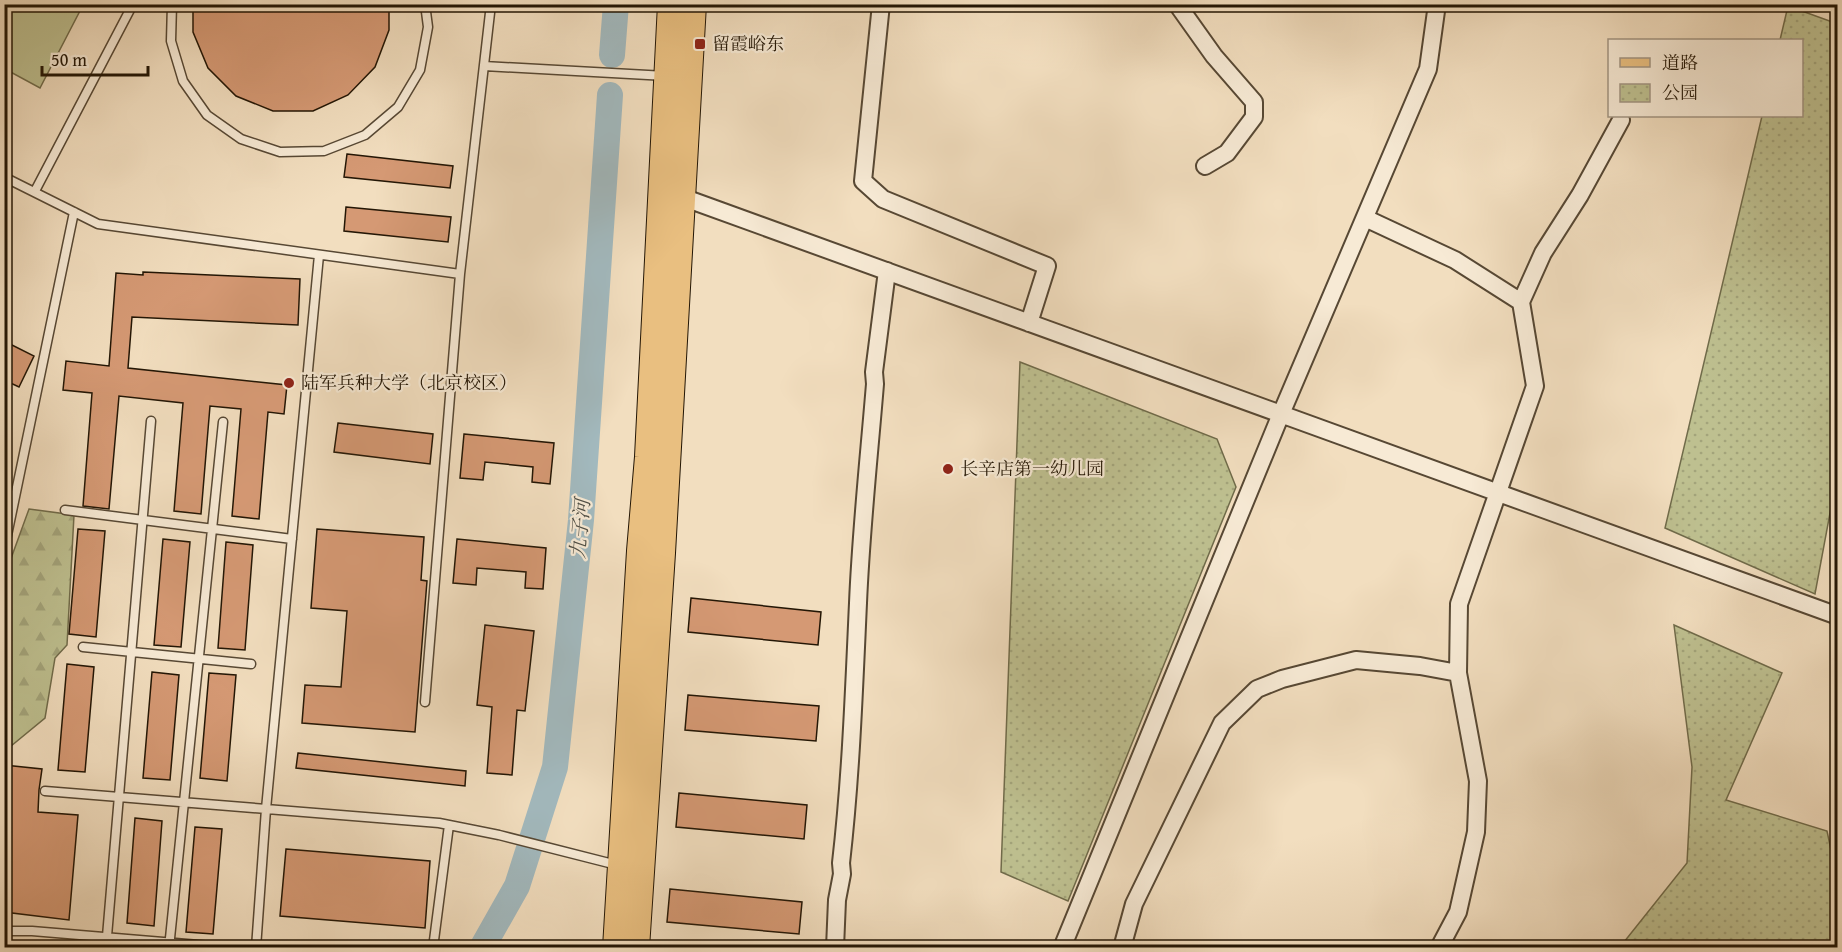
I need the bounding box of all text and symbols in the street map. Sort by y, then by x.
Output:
place label: 留霞峪东 [712,30,784,57]
marker: 留霞峪东 [693,37,707,51]
scale bar [42,39,148,77]
legend [1608,39,1803,117]
text: 50 m [51,46,87,73]
text: 道路 [1662,49,1698,76]
text: 公园 [1662,79,1698,106]
place label: 陆军兵种大学（北京校区） [301,369,517,396]
marker: 陆军兵种大学（北京校区） [282,376,296,390]
place label: 长辛店第一幼儿园 [960,455,1104,482]
marker: 长辛店第一幼儿园 [941,462,955,476]
water label: 九子河 [562,495,597,560]

